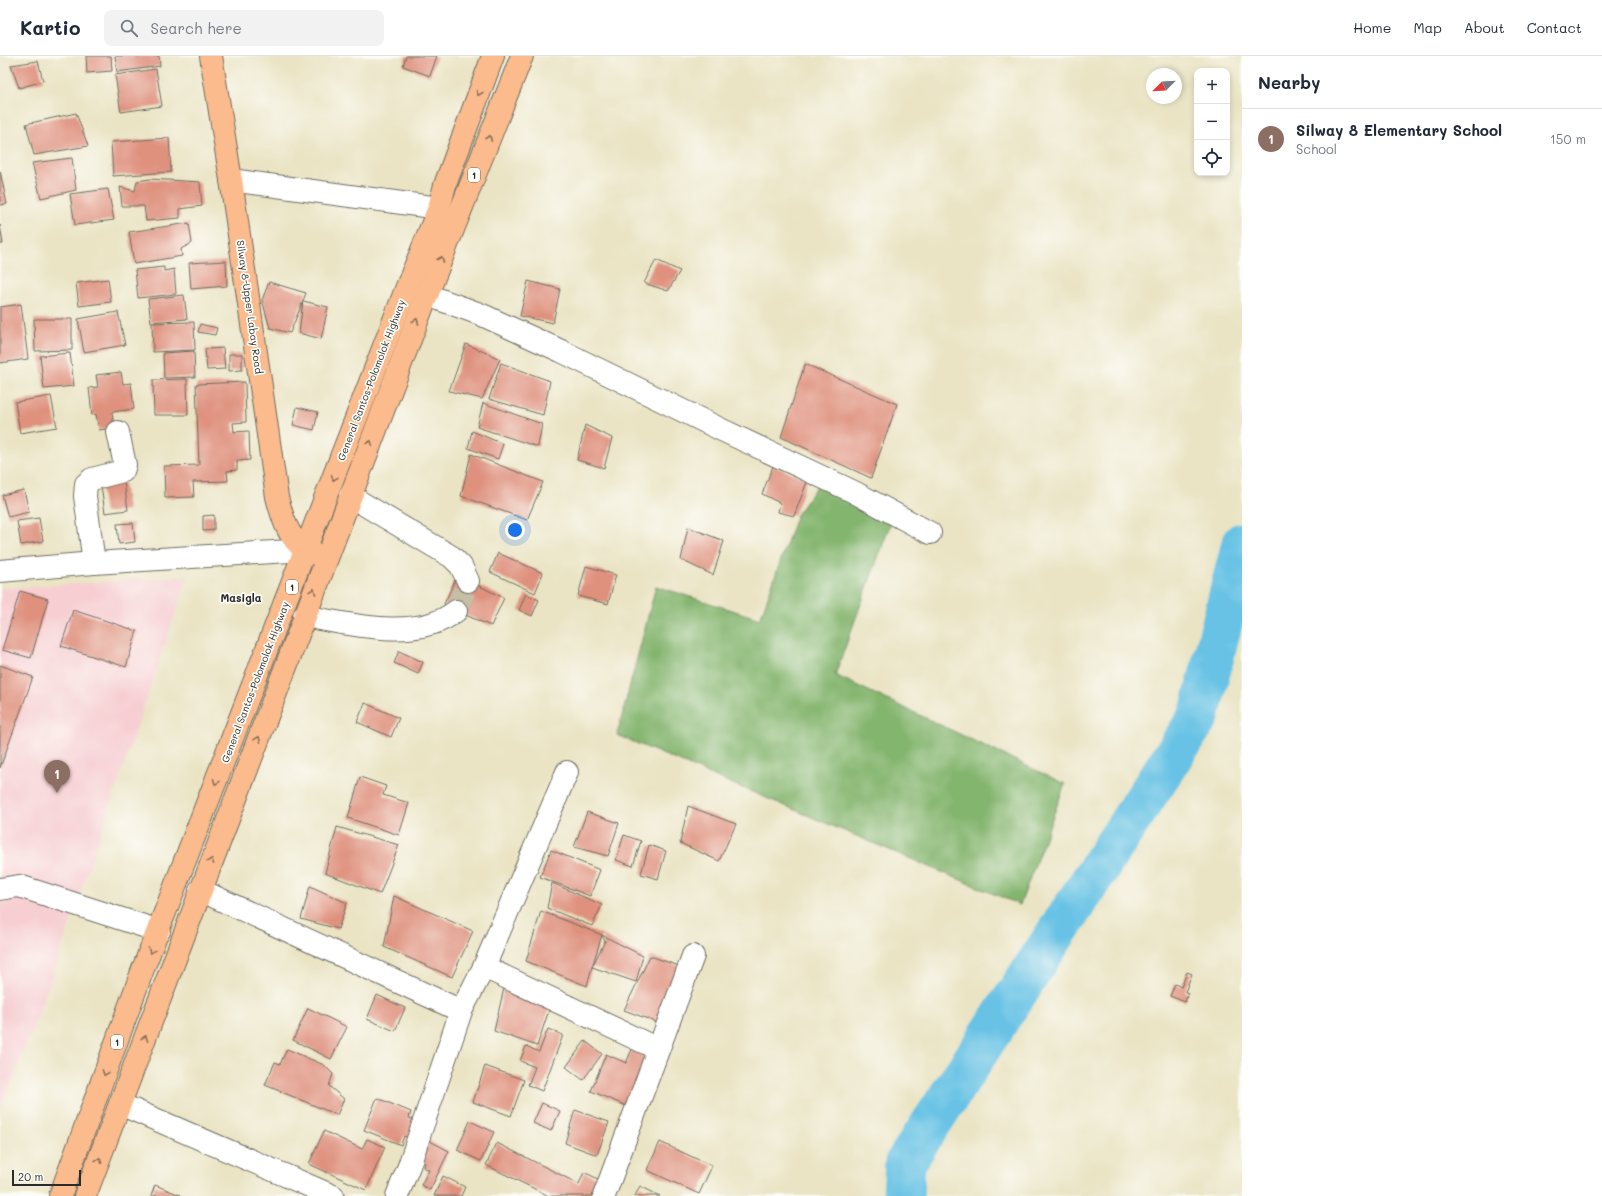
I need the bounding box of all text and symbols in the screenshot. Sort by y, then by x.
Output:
search box [104,10,384,46]
text: Kartio [20,15,80,40]
icon: search [118,17,140,39]
text: Search here [150,18,242,38]
text: Home [1353,18,1391,37]
text: Map [1413,18,1442,37]
text: About [1464,18,1505,37]
text: Contact [1527,18,1582,37]
north arrow [1146,68,1182,104]
map controls [1194,68,1230,176]
button: + [1194,68,1230,104]
text: Nearby [1258,71,1320,93]
one-way arrow [476,89,484,96]
button: − [1194,104,1230,140]
text: Silway 8 Elementary School [1296,120,1502,140]
text: 1 [1268,130,1274,147]
text: 150 m [1550,130,1586,147]
one-way arrow [484,134,492,142]
button: locate [1194,140,1230,176]
text: School [1296,140,1337,157]
road number: 1 [468,168,480,182]
street label: Silway 8-Upper Labay Road [234,239,266,375]
one-way arrow [436,255,444,263]
street label: General Santos-Polomolok Highway [334,298,408,462]
one-way arrow [412,318,420,325]
one-way arrow [366,439,374,446]
one-way arrow [330,474,338,481]
your location [505,520,525,540]
road number: 1 [286,580,298,594]
one-way arrow [309,588,317,595]
district label: Masigla [220,590,262,605]
street label: General Santos-Polomolok Highway [218,600,292,764]
one-way arrow [253,736,261,743]
pin: 1 [44,760,70,793]
one-way arrow [213,778,221,785]
one-way arrow [207,857,215,864]
one-way arrow [147,948,155,955]
one-way arrow [140,1034,148,1041]
road number: 1 [111,1035,123,1049]
one-way arrow [102,1070,110,1077]
one-way arrow [94,1156,102,1163]
scale bar [12,1168,81,1187]
text: 20 m [18,1169,43,1184]

